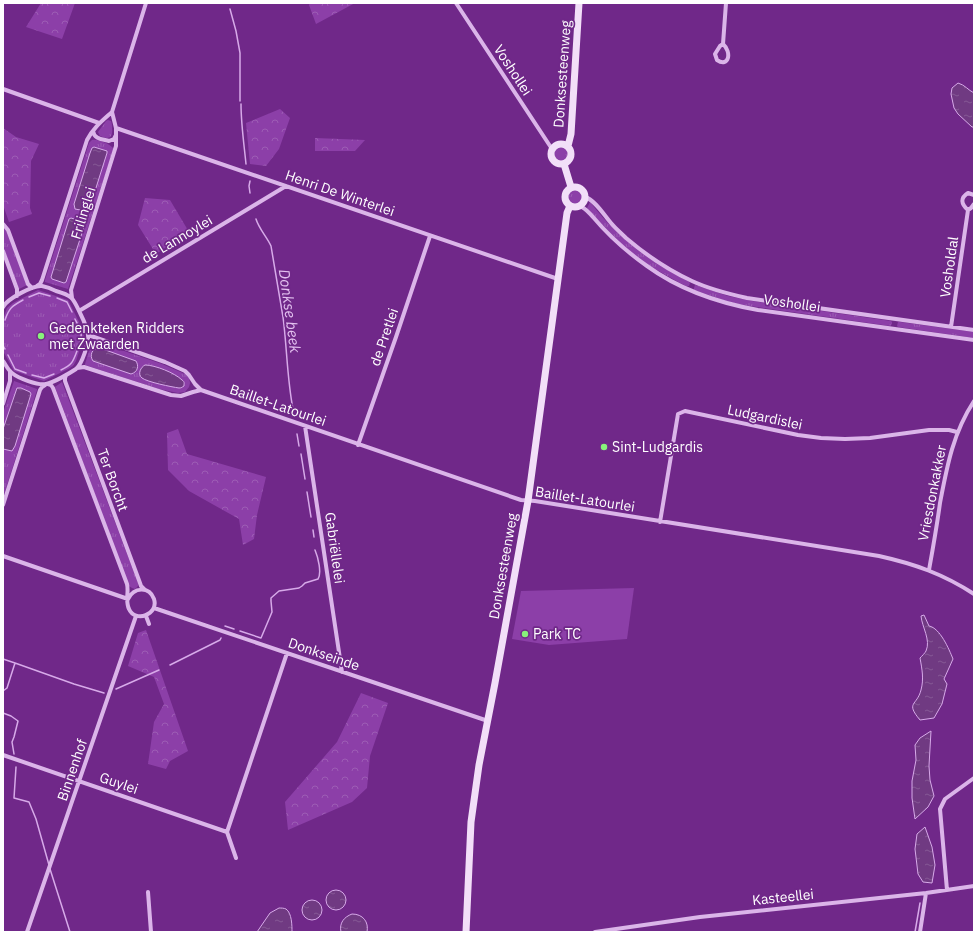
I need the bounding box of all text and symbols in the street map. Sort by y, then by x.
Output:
street label: Donksesteenweg [549,19,575,128]
street label: Voshollei [490,41,536,99]
street label: Henri De Winterlei [283,166,397,220]
street label: Frilinglei [67,185,99,241]
street label: de Lannoylei [138,211,216,267]
street label: Vosholdal [936,235,962,299]
water label: Donkse beek [275,268,305,354]
street label: Voshollei [762,290,822,316]
street label: de Pretlei [366,306,402,368]
place label: Gedenkteken Ridders met Zwaarden [49,319,185,353]
marker: Gedenkteken Ridders met Zwaarden [36,331,46,341]
street label: Baillet-Latourlei [227,380,329,430]
street label: Ludgardislei [726,400,804,434]
place label: Sint-Ludgardis [612,438,703,456]
marker: Sint-Ludgardis [599,442,609,452]
street label: Vriesdonkakker [914,443,950,543]
street label: Ter Borcht [93,446,133,514]
street label: Baillet-Latourlei [534,482,636,516]
street label: Gabriëllelei [321,511,349,585]
street label: Donksesteenweg [485,511,521,621]
place label: Park TC [533,625,581,643]
marker: Park TC [520,629,530,639]
street label: Donkseinde [286,633,362,675]
street label: Binnenhof [53,736,91,803]
street label: Guylei [97,768,141,798]
street label: Kasteellei [751,885,815,909]

